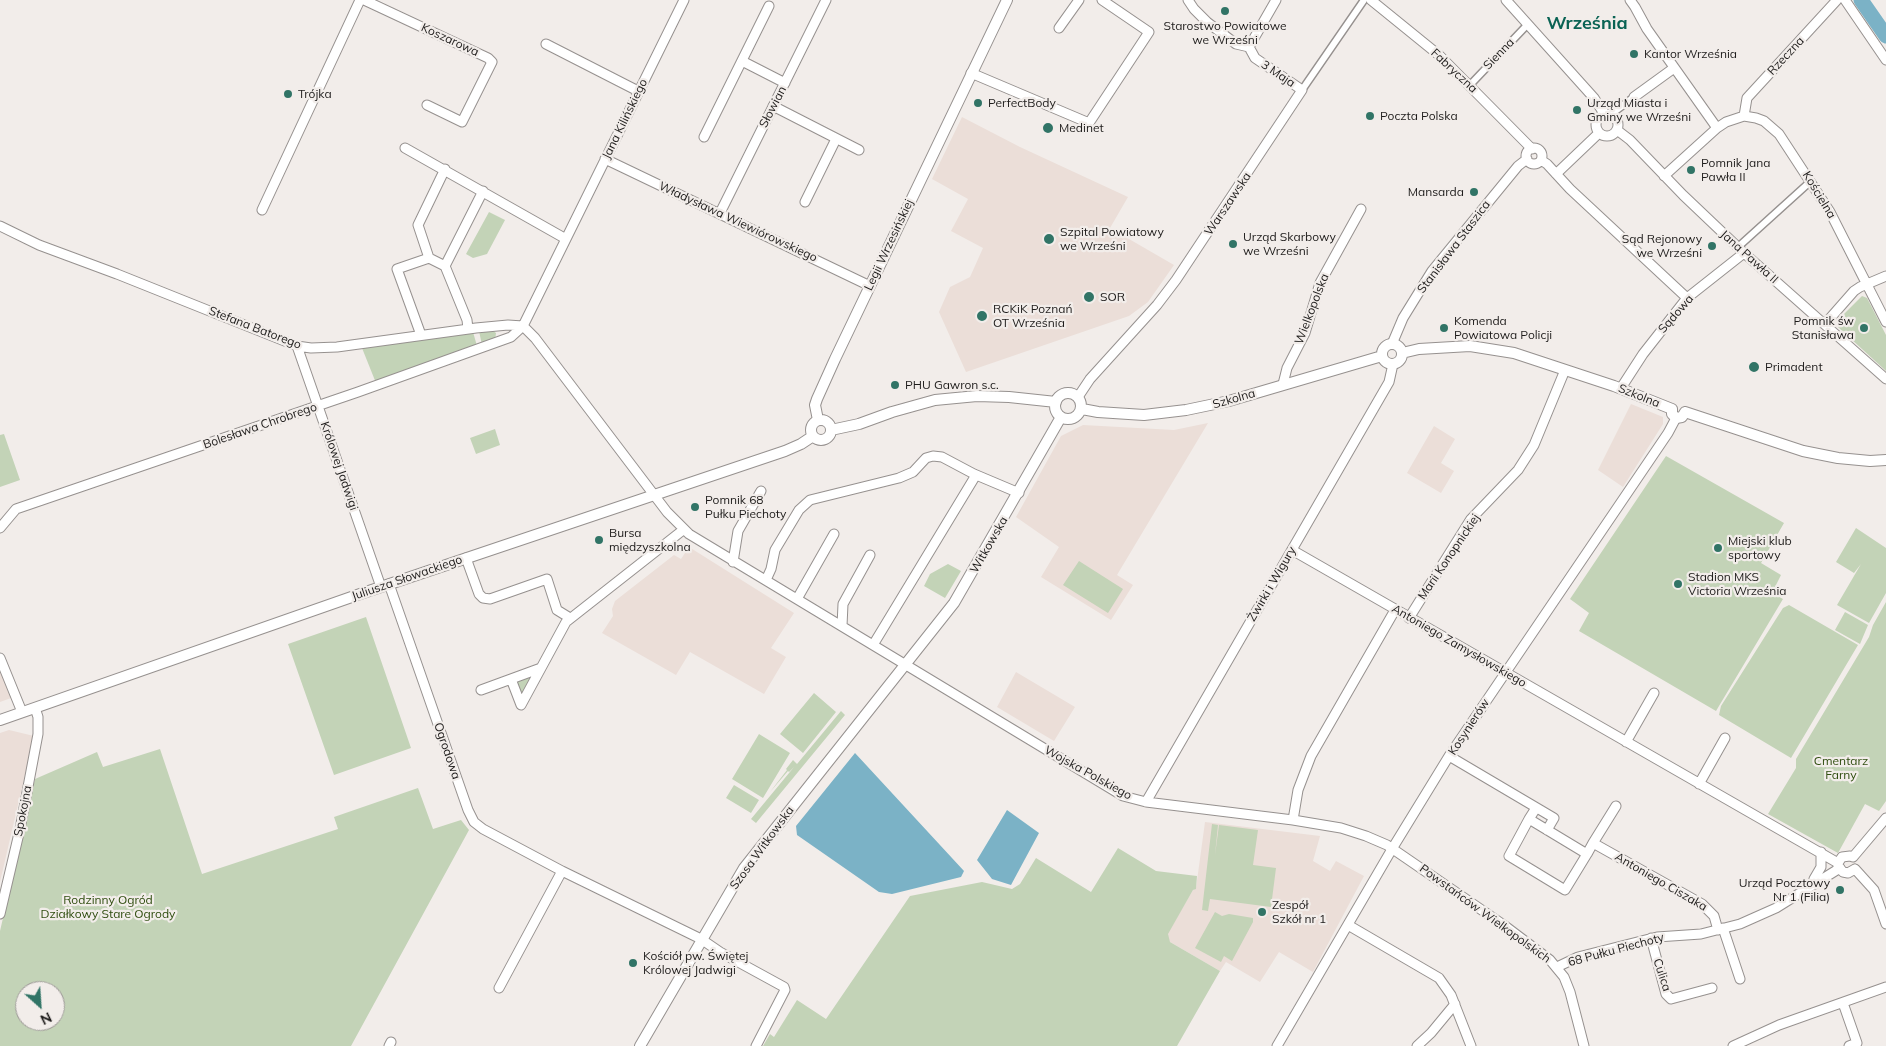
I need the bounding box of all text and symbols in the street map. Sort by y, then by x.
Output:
marker: Starostwo Powiatowe we Wrześni [1219,5,1231,17]
district label: Września [1546,13,1628,35]
place label: Starostwo Powiatowe we Wrześni [1163,19,1287,47]
street label: Koszarowa [419,20,481,60]
street label: Rzeczna [1765,34,1807,78]
street label: Sienna [1481,35,1517,73]
street label: Fabryczna [1428,46,1480,96]
place label: Kantor Września [1644,47,1737,61]
marker: Kantor Września [1628,48,1640,60]
street label: 3 Maja [1258,57,1298,91]
street label: Jana Kilińskiego [599,77,651,161]
street label: Słowian [756,84,790,130]
place label: Trójka [298,87,332,101]
marker: Trójka [282,88,294,100]
place label: PerfectBody [988,96,1056,110]
place label: Urząd Miasta i Gminy we Wrześni [1587,96,1691,124]
marker: PerfectBody [972,97,984,109]
marker: Urząd Miasta i Gminy we Wrześni [1571,104,1583,116]
place label: Poczta Polska [1380,109,1458,123]
marker: Poczta Polska [1364,110,1376,122]
marker: Medinet [1041,121,1055,135]
place label: Medinet [1059,121,1104,135]
place label: Pomnik Jana Pawła II [1701,156,1771,184]
marker: Pomnik Jana Pawła II [1685,164,1697,176]
street label: Kościelna [1799,169,1839,221]
street label: Warszawska [1202,170,1254,238]
street label: Władysława Wiewiórowskiego [656,179,820,265]
place label: Mansarda [1408,185,1464,199]
marker: Mansarda [1468,186,1480,198]
street label: Legii Wrzesińskiej [862,197,916,293]
street label: Stanisława Staszica [1414,198,1494,296]
place label: Szpital Powiatowy we Wrześni [1060,225,1164,253]
street label: Jana Pawła II [1717,227,1781,287]
place label: Urząd Skarbowy we Wrześni [1243,230,1336,258]
marker: Szpital Powiatowy we Wrześni [1042,232,1056,246]
place label: Sąd Rejonowy we Wrześni [1622,232,1702,260]
marker: Urząd Skarbowy we Wrześni [1227,238,1239,250]
marker: Sąd Rejonowy we Wrześni [1706,240,1718,252]
street label: Wielkopolska [1292,272,1332,346]
marker: SOR [1082,290,1096,304]
place label: SOR [1100,290,1125,304]
street label: Sądowa [1655,292,1697,336]
place label: RCKiK Poznań OT Września [993,302,1072,330]
street label: Stefana Batorego [207,304,303,352]
marker: RCKiK Poznań OT Września [975,309,989,323]
place label: Komenda Powiatowa Policji [1454,314,1552,342]
place label: Pomnik św Stanisława [1792,314,1854,342]
marker: Komenda Powiatowa Policji [1438,322,1450,334]
marker: Pomnik św Stanisława [1858,322,1870,334]
marker: Primadent [1747,360,1761,374]
place label: Primadent [1765,360,1823,374]
place label: PHU Gawron s.c. [905,378,999,392]
marker: PHU Gawron s.c. [889,379,901,391]
street label: Szkolna [1616,381,1662,411]
street label: Szkolna [1211,386,1257,412]
street label: Bolesława Chrobrego [201,400,319,452]
street label: Królowej Jadwigi [317,420,361,512]
place label: Pomnik 68 Pułku Piechoty [705,493,786,521]
marker: Pomnik 68 Pułku Piechoty [689,501,701,513]
street label: Marii Konopnickiej [1415,511,1483,603]
street label: Witkowska [967,514,1011,576]
place label: Bursa międzyszkolna [609,526,691,554]
marker: Bursa międzyszkolna [593,534,605,546]
place label: Miejski klub sportowy [1728,534,1792,562]
marker: Miejski klub sportowy [1712,542,1724,554]
street label: Żwirki i Wigury [1245,544,1299,624]
street label: Juliusza Słowackiego [350,552,464,604]
place label: Stadion MKS Victoria Września [1688,570,1786,598]
marker: Stadion MKS Victoria Września [1672,578,1684,590]
street label: Antoniego Zamysłowskiego [1389,602,1529,690]
street label: Kosynierów [1445,696,1493,758]
street label: Ogrodowa [431,721,463,781]
street label: Wojska Polskiego [1042,743,1134,803]
park label: Cmentarz Farny [1814,754,1868,782]
street label: Spokojna [11,784,35,838]
street label: Szosa Witkowska [727,804,797,892]
street label: Antoniego Ciszaka [1612,850,1710,914]
street label: Powstańców Wielkopolskich [1417,862,1553,966]
place label: Urząd Pocztowy Nr 1 (Filia) [1739,876,1830,904]
marker: Urząd Pocztowy Nr 1 (Filia) [1834,884,1846,896]
park label: Rodzinny Ogród Działkowy Stare Ogrody [41,893,175,921]
place label: Zespół Szkół nr 1 [1272,898,1326,926]
marker: Zespół Szkół nr 1 [1256,906,1268,918]
street label: 68 Pułku Piechoty [1566,930,1666,970]
place label: Kościół pw. Świętej Królowej Jadwigi [643,949,748,977]
marker: Kościół pw. Świętej Królowej Jadwigi [627,957,639,969]
street label: Culica [1650,957,1674,993]
north arrow [15,981,65,1031]
text: N [37,1008,55,1029]

